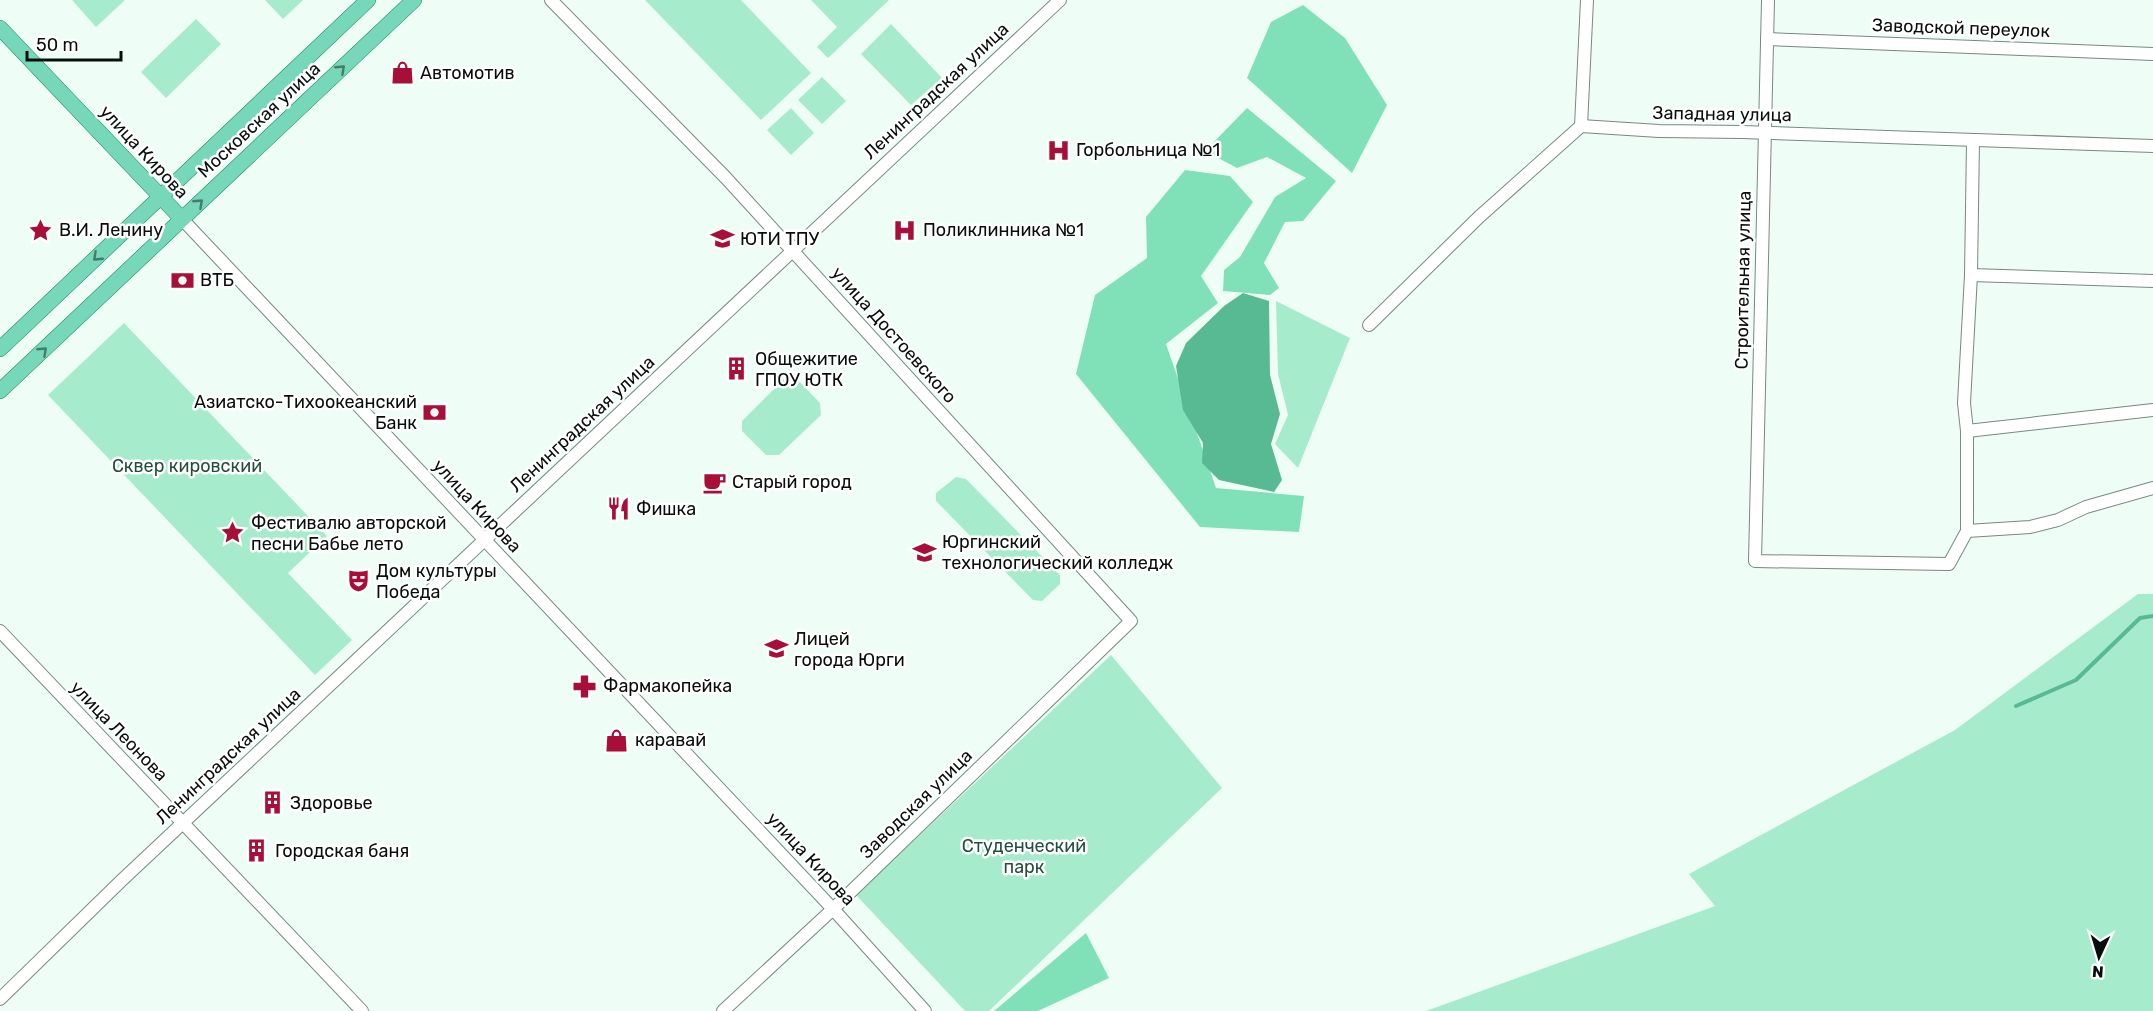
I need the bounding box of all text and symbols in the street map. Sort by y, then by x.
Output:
street label: Заводской переулок [1872,14,2051,42]
street label: Ленинградская улица [859,18,1013,164]
scale bar [27,24,122,62]
text: 50 m [36,34,79,56]
street label: Московская улица [193,57,325,183]
shop icon: Автомотив [389,60,415,86]
place label: Автомотив [420,62,515,84]
one-way arrow [335,65,345,76]
street label: улица Кирова [95,101,193,203]
street label: Западная улица [1652,102,1792,126]
hospital icon: Горбольница №1 [1045,137,1071,163]
place label: Горбольница №1 [1076,139,1220,161]
street label: Строительная улица [1730,190,1756,370]
one-way arrow [192,199,203,210]
place icon: В.И. Ленину [28,217,54,243]
hospital icon: Поликлинника №1 [892,217,918,243]
place label: В.И. Ленину [59,219,163,241]
place label: Поликлинника №1 [923,219,1084,241]
school or university icon: ЮТИ ТПУ [709,226,735,252]
place label: ЮТИ ТПУ [740,228,820,250]
one-way arrow [93,250,103,261]
street label: улица Достоевского [827,262,961,408]
bank icon: ВТБ [169,267,195,293]
place label: ВТБ [200,269,234,291]
one-way arrow [36,347,46,358]
place label: Общежитие ГПОУ ЮТК [755,348,858,391]
street label: Ленинградская улица [505,351,659,497]
building icon: Общежитие ГПОУ ЮТК [724,356,750,382]
place label: Азиатско-Тихоокеанский Банк [194,391,417,434]
bank icon: Азиатско-Тихоокеанский Банк [422,399,448,425]
park label: Сквер кировский [112,455,262,477]
street label: улица Кирова [428,455,526,557]
cafe icon: Старый город [701,469,727,495]
place label: Старый город [732,471,852,493]
restaurant icon: Фишка [605,496,631,522]
place label: Фишка [636,498,696,520]
place label: Фестивалю авторской песни Бабье лето [251,512,447,555]
place icon: Фестивалю авторской песни Бабье лето [220,520,246,546]
place label: Юргинский технологический колледж [942,531,1173,574]
school or university icon: Юргинский технологический колледж [911,539,937,565]
place label: Дом культуры Победа [376,560,497,603]
theatre icon: Дом культуры Победа [345,568,371,594]
place label: Лицей города Юрги [794,628,905,671]
school or university icon: Лицей города Юрги [763,636,789,662]
pharmacy icon: Фармакопейка [572,673,598,699]
place label: Фармакопейка [603,675,732,697]
street label: улица Леонова [66,676,172,786]
street label: Ленинградская улица [151,683,305,829]
shop icon: каравай [604,727,630,753]
place label: каравай [635,729,706,751]
street label: Заводская улица [855,745,977,863]
building icon: Здоровье [259,790,285,816]
place label: Здоровье [290,792,373,814]
street label: улица Кирова [762,808,860,910]
park label: Студенческий парк [962,835,1086,878]
building icon: Городская баня [244,838,270,864]
place label: Городская баня [275,840,409,862]
north arrow [2069,927,2129,987]
text: N [2092,962,2104,981]

